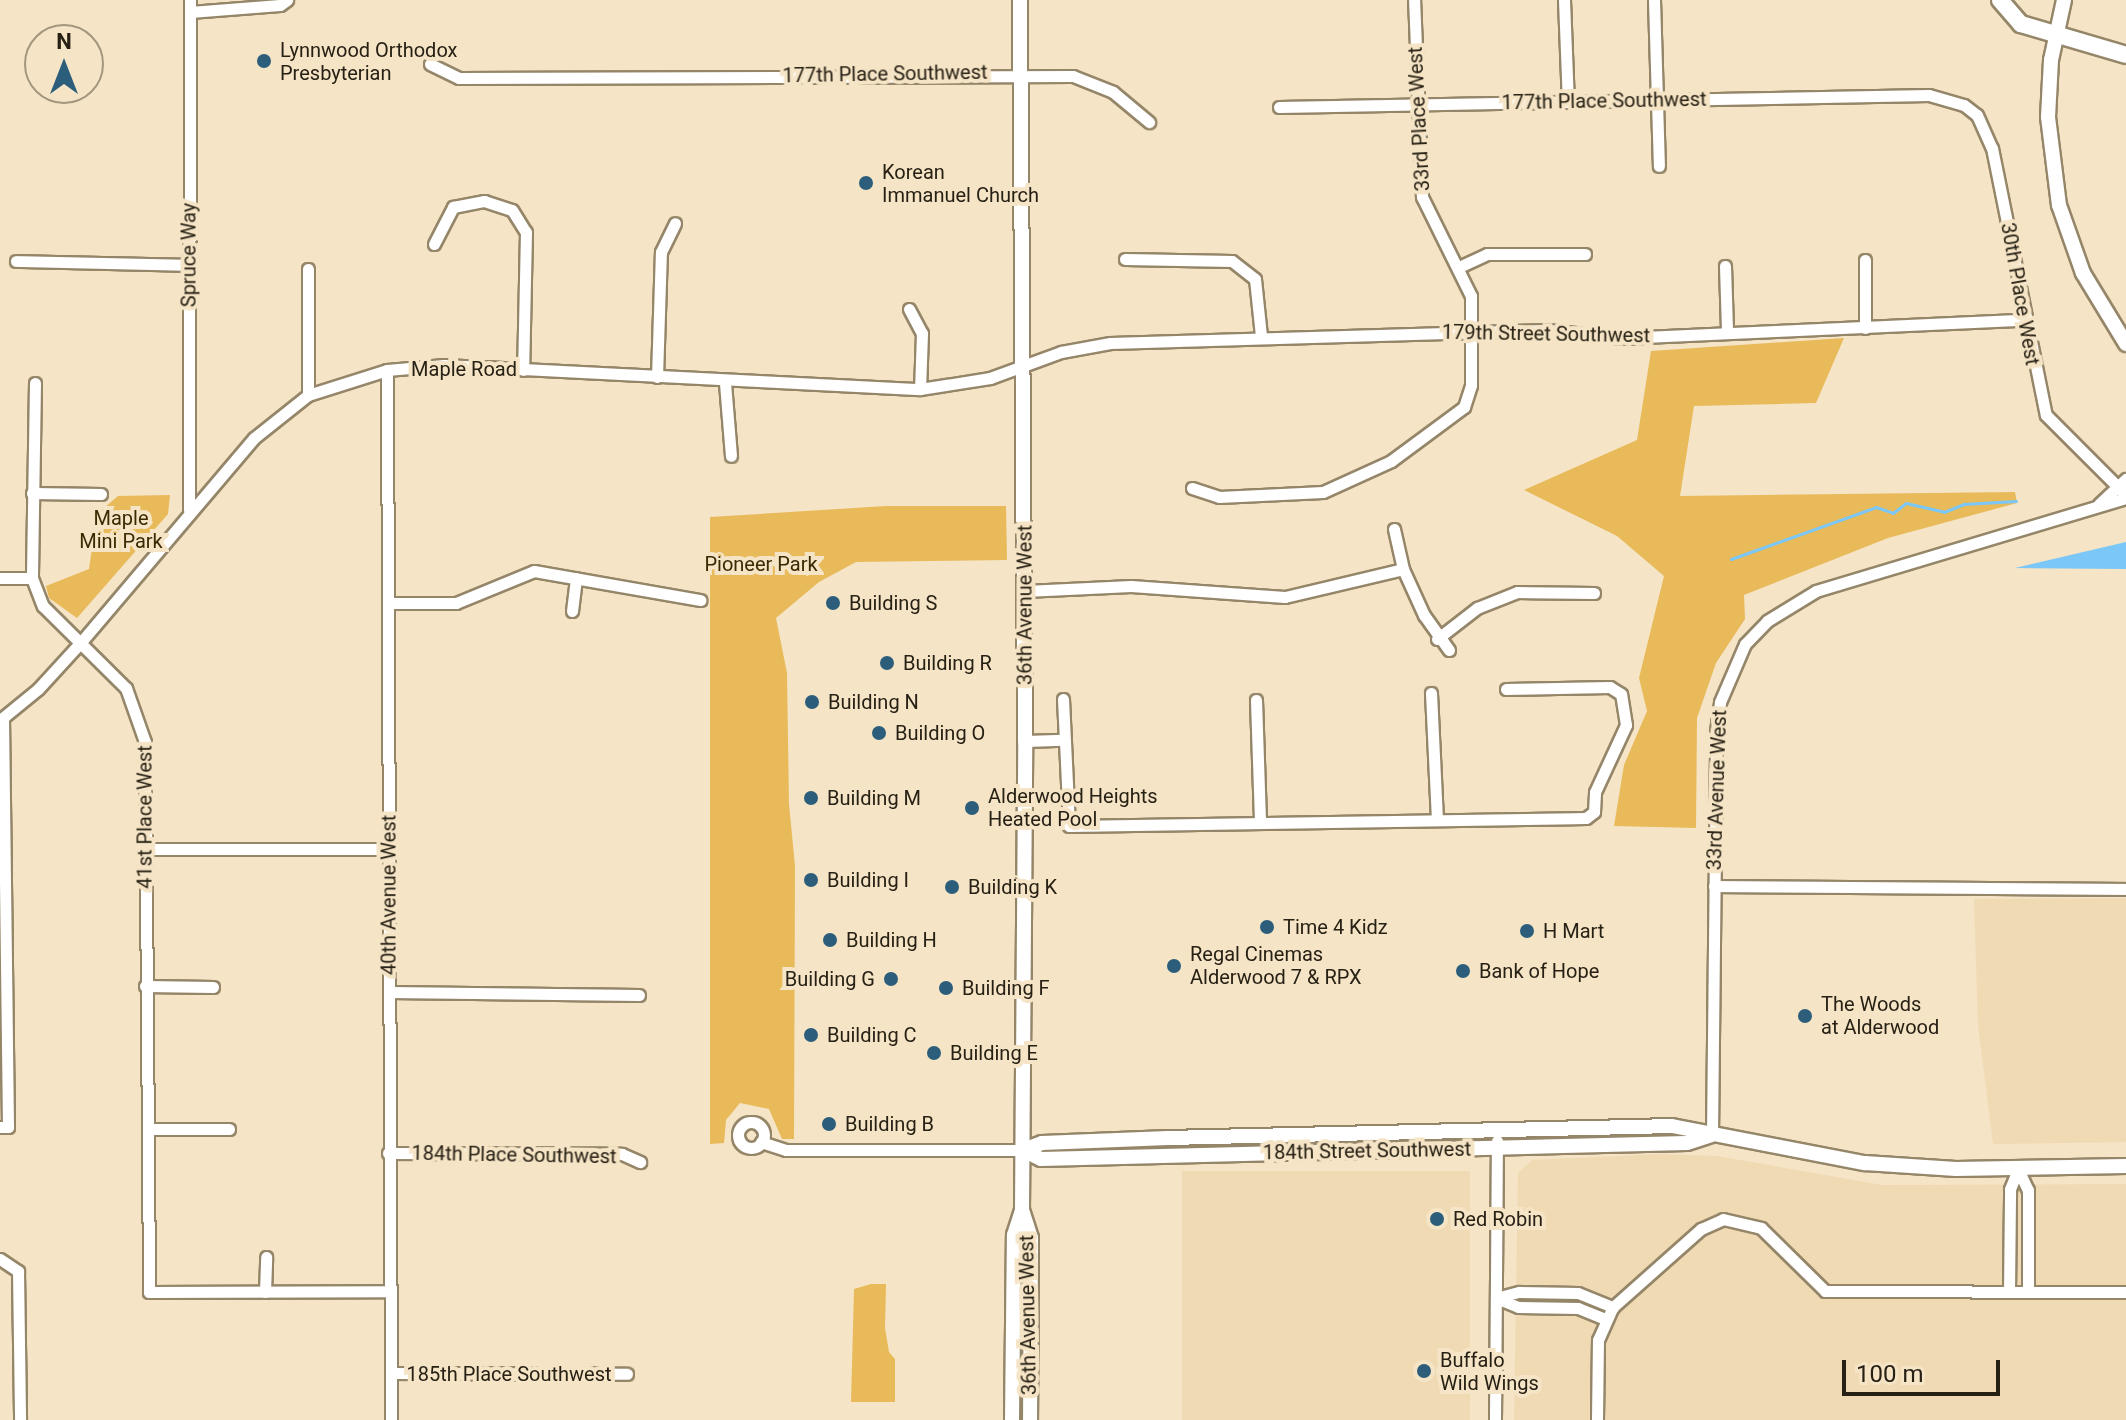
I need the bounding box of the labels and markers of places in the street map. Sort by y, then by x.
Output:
place label: Lynnwood Orthodox Presbyterian [280,38,458,85]
marker: Lynnwood Orthodox Presbyterian [255,52,273,70]
place label: Korean Immanuel Church [882,160,1039,207]
marker: Korean Immanuel Church [857,174,875,192]
place label: Building S [849,591,937,615]
marker: Building S [824,594,842,612]
place label: Building R [903,651,992,675]
marker: Building R [878,654,896,672]
place label: Building N [828,690,919,714]
marker: Building N [803,693,821,711]
place label: Building O [895,721,985,745]
marker: Building O [870,724,888,742]
place label: Alderwood Heights Heated Pool [988,784,1158,831]
place label: Building M [827,786,921,810]
marker: Building M [802,789,820,807]
marker: Alderwood Heights Heated Pool [963,799,981,817]
place label: Building I [827,868,909,892]
marker: Building I [802,871,820,889]
place label: Building K [968,875,1057,899]
marker: Building K [943,878,961,896]
place label: Time 4 Kidz [1283,915,1388,939]
marker: Time 4 Kidz [1258,918,1276,936]
place label: H Mart [1543,919,1604,943]
marker: H Mart [1518,922,1536,940]
place label: Building H [846,928,937,952]
marker: Building H [821,931,839,949]
place label: Regal Cinemas Alderwood 7 & RPX [1190,942,1362,989]
marker: Regal Cinemas Alderwood 7 & RPX [1165,957,1183,975]
place label: Bank of Hope [1479,959,1599,983]
marker: Bank of Hope [1454,962,1472,980]
place label: Building G [785,967,875,991]
marker: Building G [882,970,900,988]
place label: Building F [962,976,1050,1000]
marker: Building F [937,979,955,997]
place label: The Woods at Alderwood [1821,992,1939,1039]
marker: The Woods at Alderwood [1796,1007,1814,1025]
place label: Building C [827,1023,917,1047]
marker: Building C [802,1026,820,1044]
place label: Building E [950,1041,1038,1065]
marker: Building E [925,1044,943,1062]
place label: Building B [845,1112,934,1136]
marker: Building B [820,1115,838,1133]
place label: Red Robin [1453,1207,1543,1231]
marker: Red Robin [1428,1210,1446,1228]
place label: Buffalo Wild Wings [1440,1348,1539,1395]
marker: Buffalo Wild Wings [1415,1362,1433,1380]

